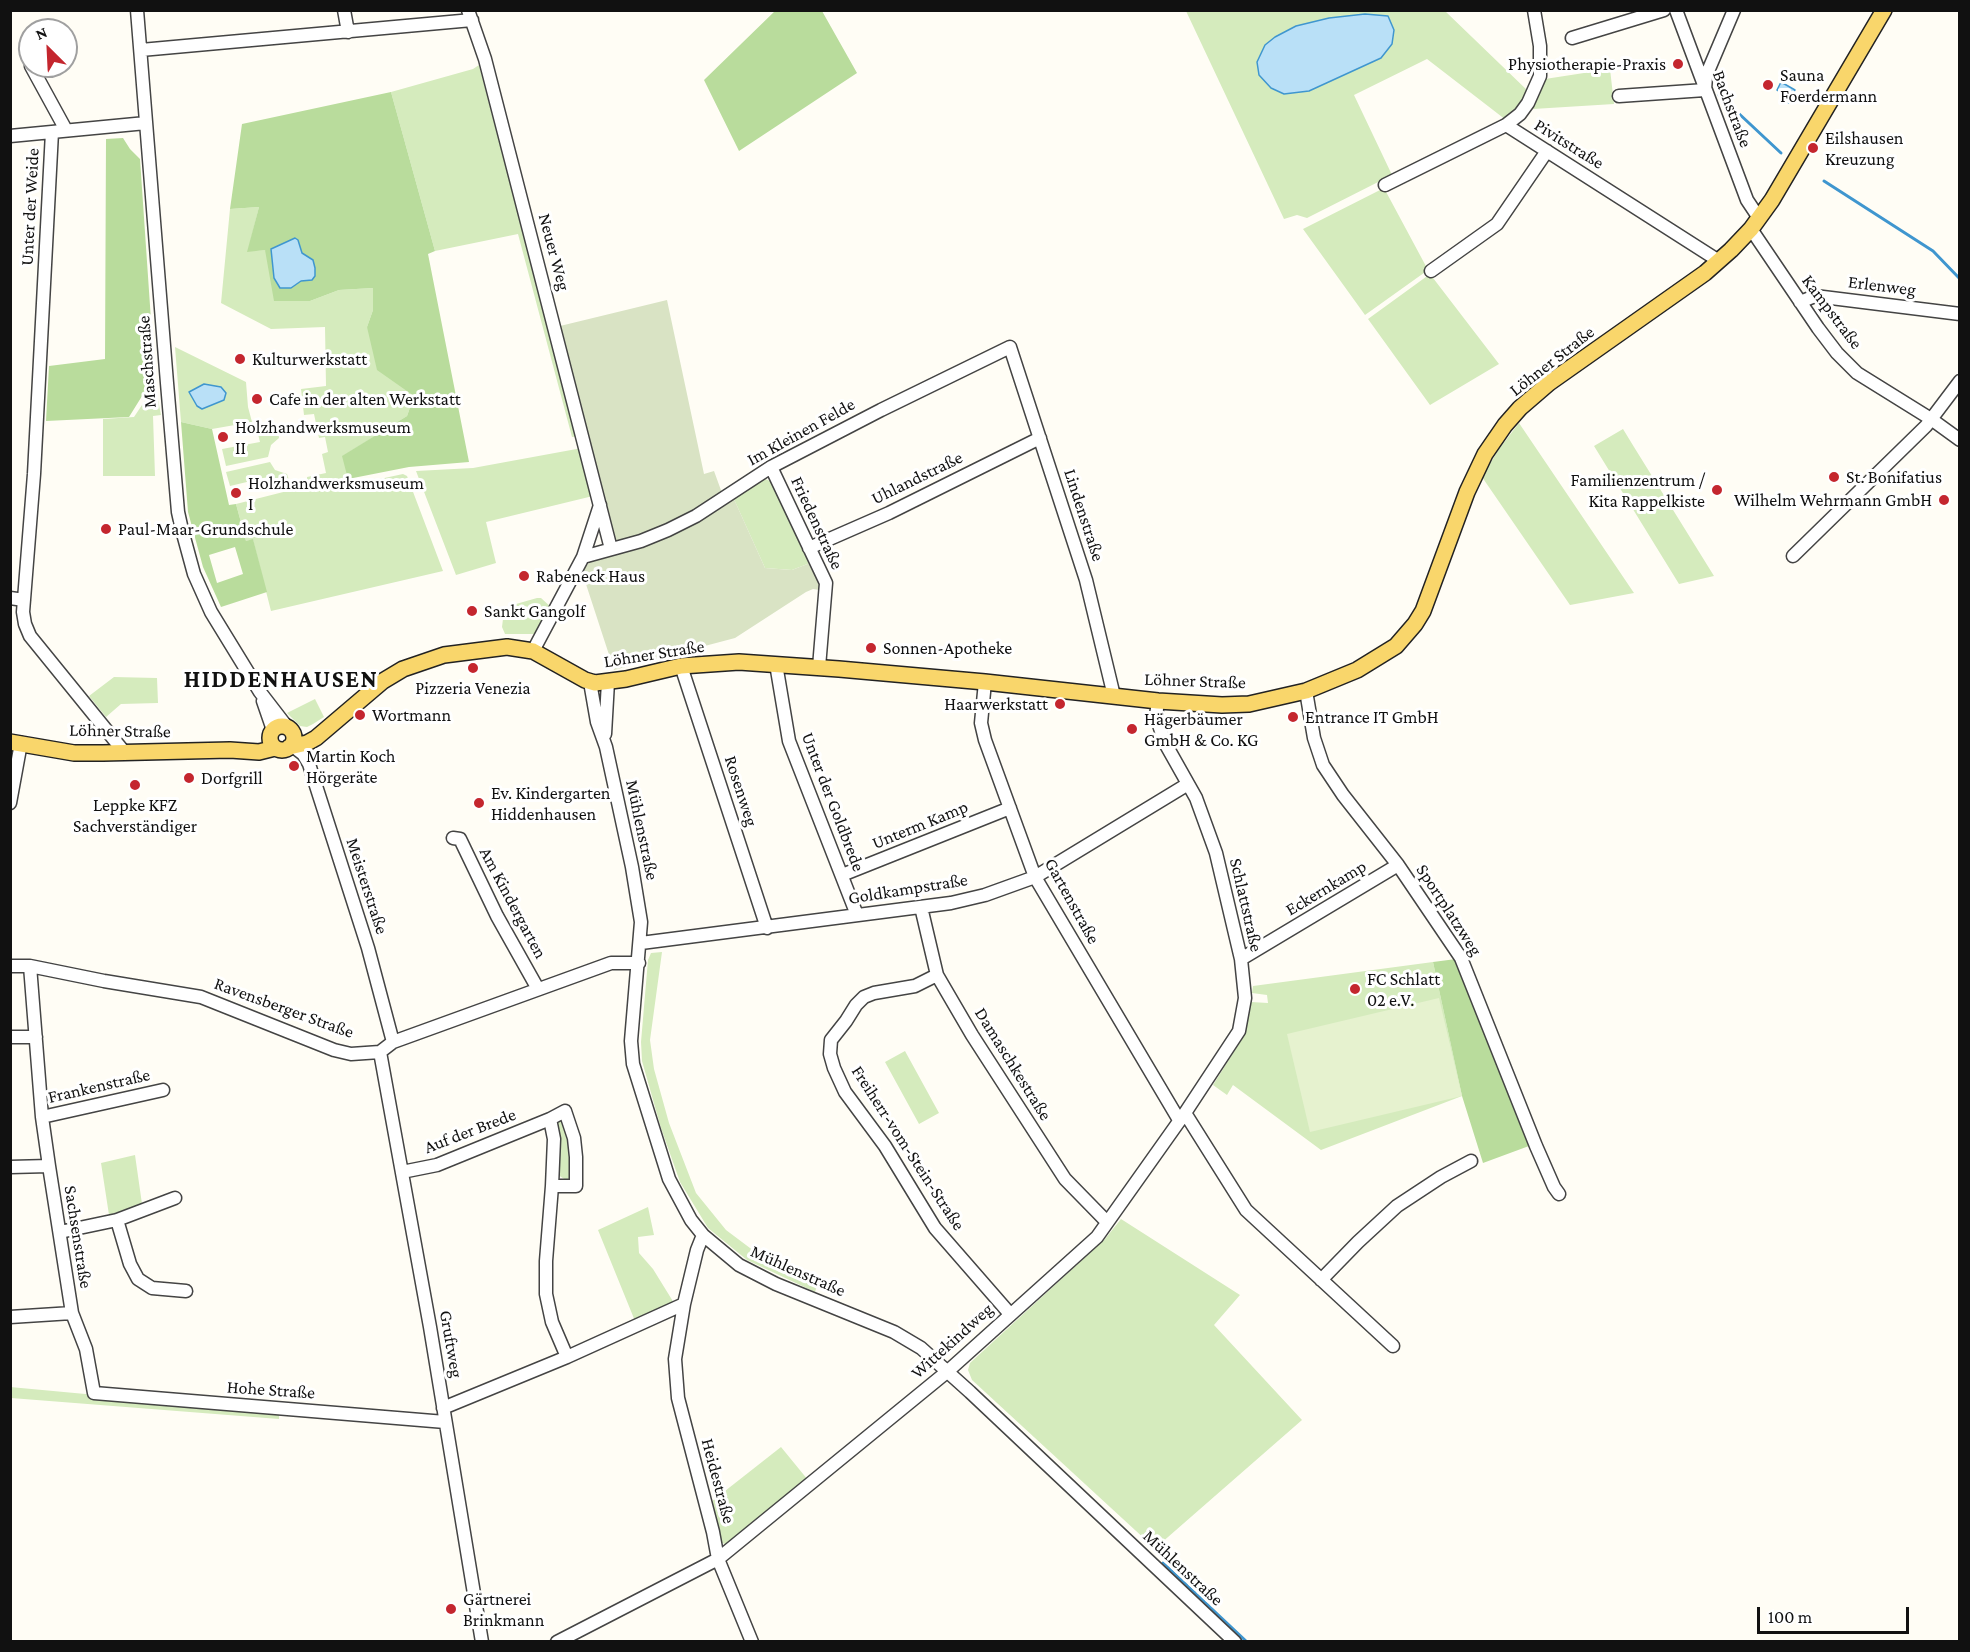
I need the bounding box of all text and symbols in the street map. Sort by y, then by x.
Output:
north arrow [18,18,78,78]
text: N [33,23,50,43]
place label: Physiotherapie-Praxis [1508,53,1666,75]
marker: Physiotherapie-Praxis [1671,57,1685,71]
place label: Sauna Foerdermann [1780,64,1877,106]
street label: Bachstraße [1707,68,1757,150]
marker: Sauna Foerdermann [1761,78,1775,92]
street label: Pivitstraße [1530,114,1608,174]
place label: Eilshausen Kreuzung [1825,127,1903,170]
marker: Eilshausen Kreuzung [1806,141,1820,155]
street label: Unter der Weide [16,148,44,266]
street label: Neuer Weg [533,211,575,293]
street label: Kampstraße [1797,270,1867,354]
street label: Erlenweg [1847,271,1917,301]
street label: Maschstraße [133,315,161,409]
street label: Löhner Straße [1505,321,1599,401]
place label: Kulturwerkstatt [252,348,367,370]
marker: Kulturwerkstatt [233,352,247,366]
place label: Cafe in der alten Werkstatt [269,388,461,410]
marker: Cafe in der alten Werkstatt [250,392,264,406]
street label: Im Kleinen Felde [743,393,859,471]
place label: Holzhandwerksmuseum II [235,416,411,458]
marker: Holzhandwerksmuseum II [216,430,230,444]
street label: Uhlandstraße [868,447,966,509]
street label: Lindenstraße [1059,466,1109,564]
place label: St. Bonifatius [1846,466,1942,488]
place label: Familienzentrum / Kita Rappelkiste [1571,469,1705,512]
marker: St. Bonifatius [1827,470,1841,484]
place label: Holzhandwerksmuseum I [248,472,424,514]
street label: Friedenstraße [786,473,848,573]
marker: Familienzentrum / Kita Rappelkiste [1710,483,1724,497]
marker: Holzhandwerksmuseum I [229,486,243,500]
place label: Wilhelm Wehrmann GmbH [1734,489,1932,511]
marker: Wilhelm Wehrmann GmbH [1937,493,1951,507]
place label: Paul-Maar-Grundschule [118,518,293,540]
marker: Paul-Maar-Grundschule [99,522,113,536]
place label: Rabeneck Haus [536,565,645,587]
marker: Rabeneck Haus [517,569,531,583]
place label: Sankt Gangolf [484,600,585,622]
marker: Sankt Gangolf [465,604,479,618]
street label: Löhner Straße [602,635,706,673]
place label: Sonnen-Apotheke [883,637,1012,659]
marker: Sonnen-Apotheke [864,641,878,655]
marker: Pizzeria Venezia [466,661,480,675]
district label: HIDDENHAUSEN [184,666,378,694]
street label: Löhner Straße [1144,668,1246,694]
place label: Pizzeria Venezia [415,677,531,699]
place label: Haarwerkstatt [944,693,1048,715]
marker: Haarwerkstatt [1053,697,1067,711]
place label: Wortmann [372,704,451,726]
place label: Entrance IT GmbH [1305,706,1439,728]
marker: Wortmann [353,708,367,722]
place label: Hägerbäumer GmbH & Co. KG [1144,708,1258,750]
marker: Entrance IT GmbH [1286,710,1300,724]
street label: Löhner Straße [69,719,171,743]
marker: Hägerbäumer GmbH & Co. KG [1125,722,1139,736]
street label: Unter der Goldbrede [797,729,869,875]
place label: Martin Koch Hörgeräte [306,745,395,788]
street label: Rosenweg [719,753,763,829]
marker: Martin Koch Hörgeräte [287,759,301,773]
place label: Dorfgrill [201,767,263,789]
marker: Dorfgrill [182,771,196,785]
marker: Leppke KFZ Sachverständiger [128,778,142,792]
street label: Mühlenstraße [621,778,663,882]
place label: Ev. Kindergarten Hiddenhausen [491,782,610,824]
place label: Leppke KFZ Sachverständiger [73,794,197,836]
marker: Ev. Kindergarten Hiddenhausen [472,796,486,810]
street label: Unterm Kamp [869,796,971,854]
street label: Meisterstraße [341,835,393,937]
street label: Am Kindergarten [475,844,551,962]
street label: Gartenstraße [1040,854,1104,948]
street label: Eckernkamp [1282,855,1370,921]
street label: Schlattstraße [1225,856,1267,954]
street label: Sportplatzweg [1411,860,1487,960]
street label: Goldkampstraße [847,869,969,909]
place label: FC Schlatt 02 e.V. [1367,968,1440,1010]
street label: Ravensberger Straße [211,973,357,1043]
marker: FC Schlatt 02 e.V. [1348,982,1362,996]
street label: Damaschkestraße [970,1004,1056,1124]
street label: Freiherr-vom-Stein-Straße [847,1062,969,1234]
street label: Frankenstraße [46,1064,152,1108]
street label: Auf der Brede [421,1104,519,1158]
street label: Sachsenstraße [59,1184,97,1290]
street label: Mühlenstraße [747,1240,849,1302]
street label: Wittekindweg [907,1299,997,1383]
street label: Gruftweg [434,1309,468,1379]
street label: Hohe Straße [226,1376,316,1404]
street label: Heidestraße [696,1436,740,1526]
street label: Mühlenstraße [1138,1525,1228,1611]
place label: Gärtnerei Brinkmann [463,1588,544,1630]
scale bar [1760,1595,1912,1633]
marker: Gärtnerei Brinkmann [444,1602,458,1616]
text: 100 m [1768,1607,1812,1627]

